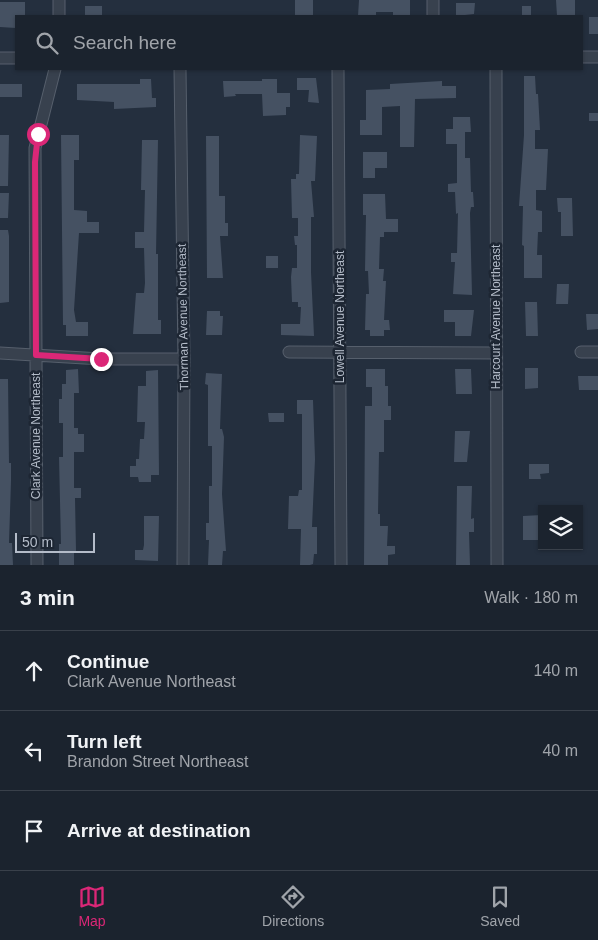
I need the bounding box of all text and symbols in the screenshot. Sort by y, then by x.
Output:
search box [15,15,583,70]
icon: search [33,29,61,57]
text: Search here [73,32,177,53]
route start [27,123,50,146]
street label: Thorman Avenue Northeast [175,243,191,390]
street label: Harcourt Avenue Northeast [489,244,503,389]
street label: Lowell Avenue Northeast [333,250,347,383]
route end [90,348,113,371]
street label: Clark Avenue Northeast [29,372,43,499]
map controls [538,505,583,550]
button: layers [538,505,583,550]
scale bar [15,530,95,553]
text: 50 m [22,534,53,550]
text: 3 min [20,586,75,609]
text: Walk · 180 m [484,589,578,606]
text: Continue [67,651,149,672]
icon: ahead [20,657,48,685]
text: 140 m [534,662,578,679]
text: Clark Avenue Northeast [67,673,236,690]
text: Turn left [67,731,142,752]
icon: left [20,737,48,765]
text: 40 m [542,742,578,759]
text: Brandon Street Northeast [67,753,248,770]
icon: arrive [20,817,48,845]
text: Arrive at destination [67,820,251,841]
tab: Map [78,883,106,929]
tab: Directions [262,883,324,929]
tab: Saved [480,883,520,929]

